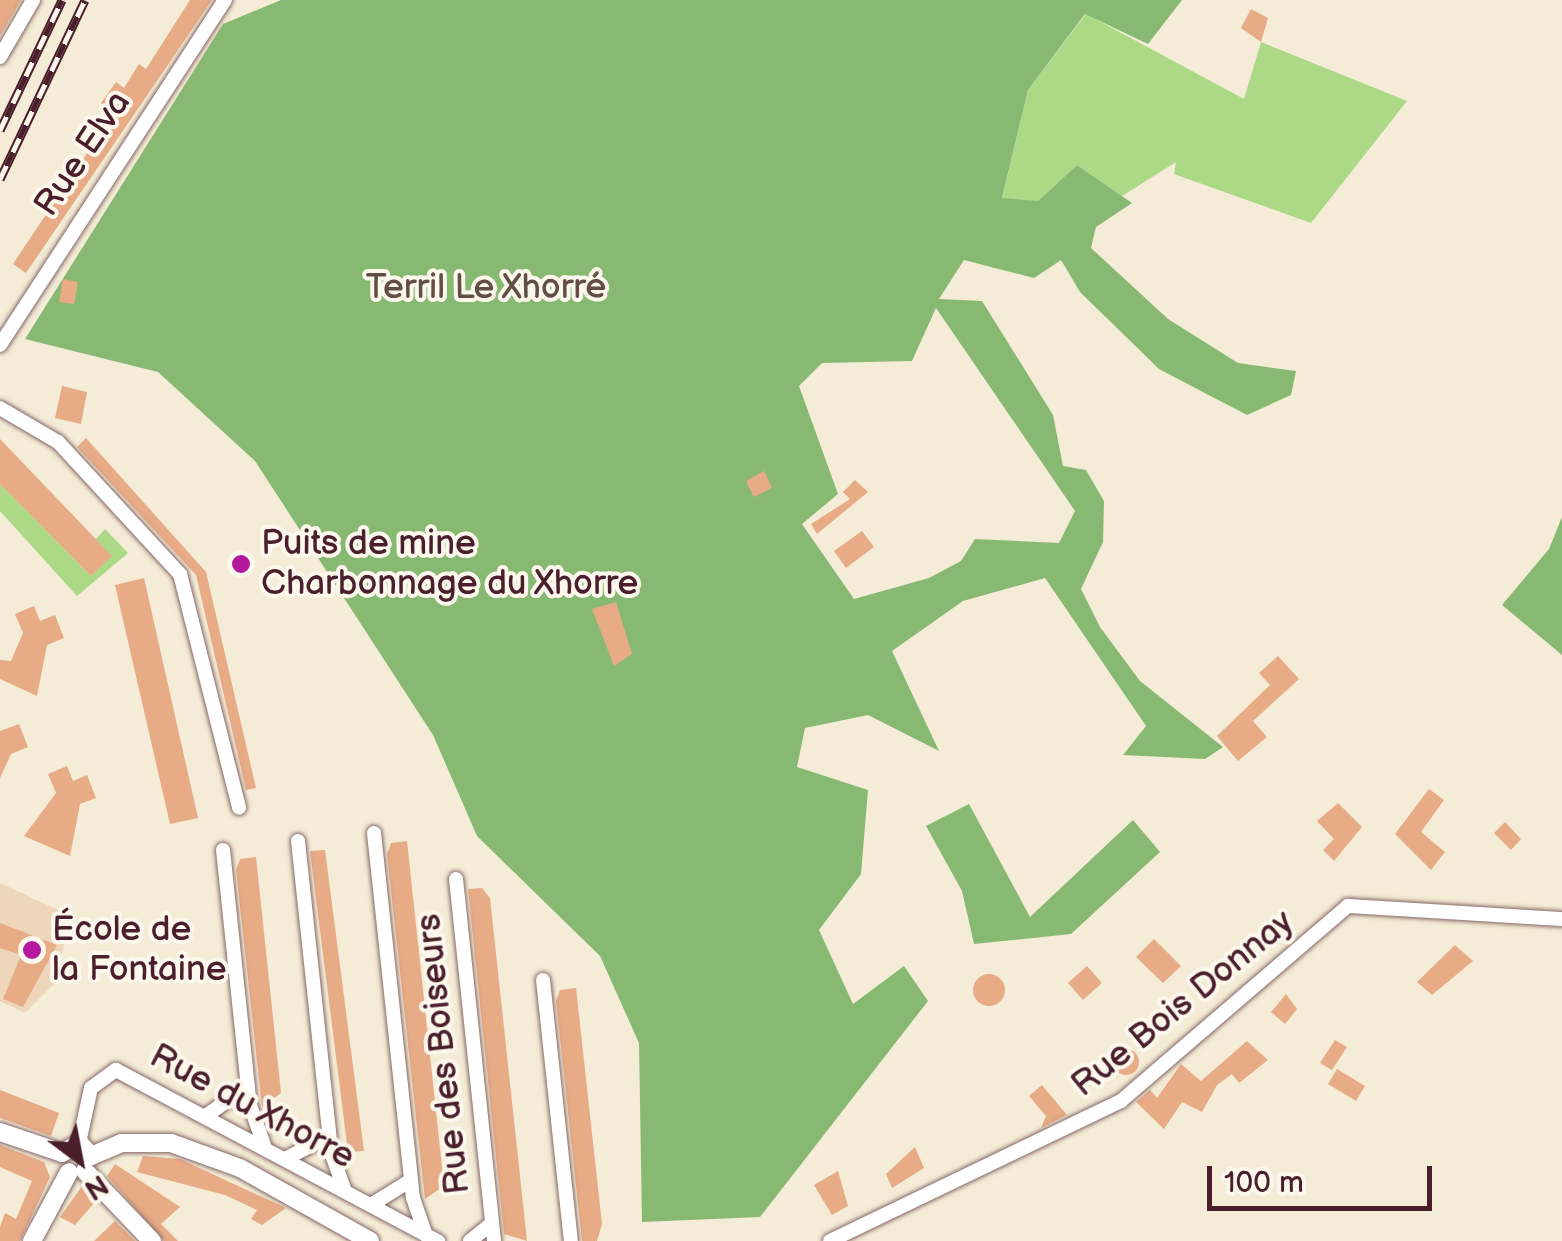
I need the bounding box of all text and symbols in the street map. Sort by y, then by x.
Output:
street label: Rue Elva [26,84,140,224]
park label: Terril Le Xhorré [365,267,607,309]
place label: Puits de mine Charbonnage du Xhorre [261,523,640,605]
marker: Puits de mine Charbonnage du Xhorre [230,553,252,575]
street label: Rue Bois Donnay [1064,902,1302,1106]
place label: École de la Fontaine [52,909,226,991]
street label: Rue des Boiseurs [408,912,480,1196]
marker: École de la Fontaine [21,939,43,961]
street label: Rue du Xhorre [142,1035,362,1179]
north arrow [30,1111,130,1211]
scale bar [1212,1146,1437,1208]
text: 100 m [1224,1165,1304,1201]
text: N [79,1167,114,1206]

